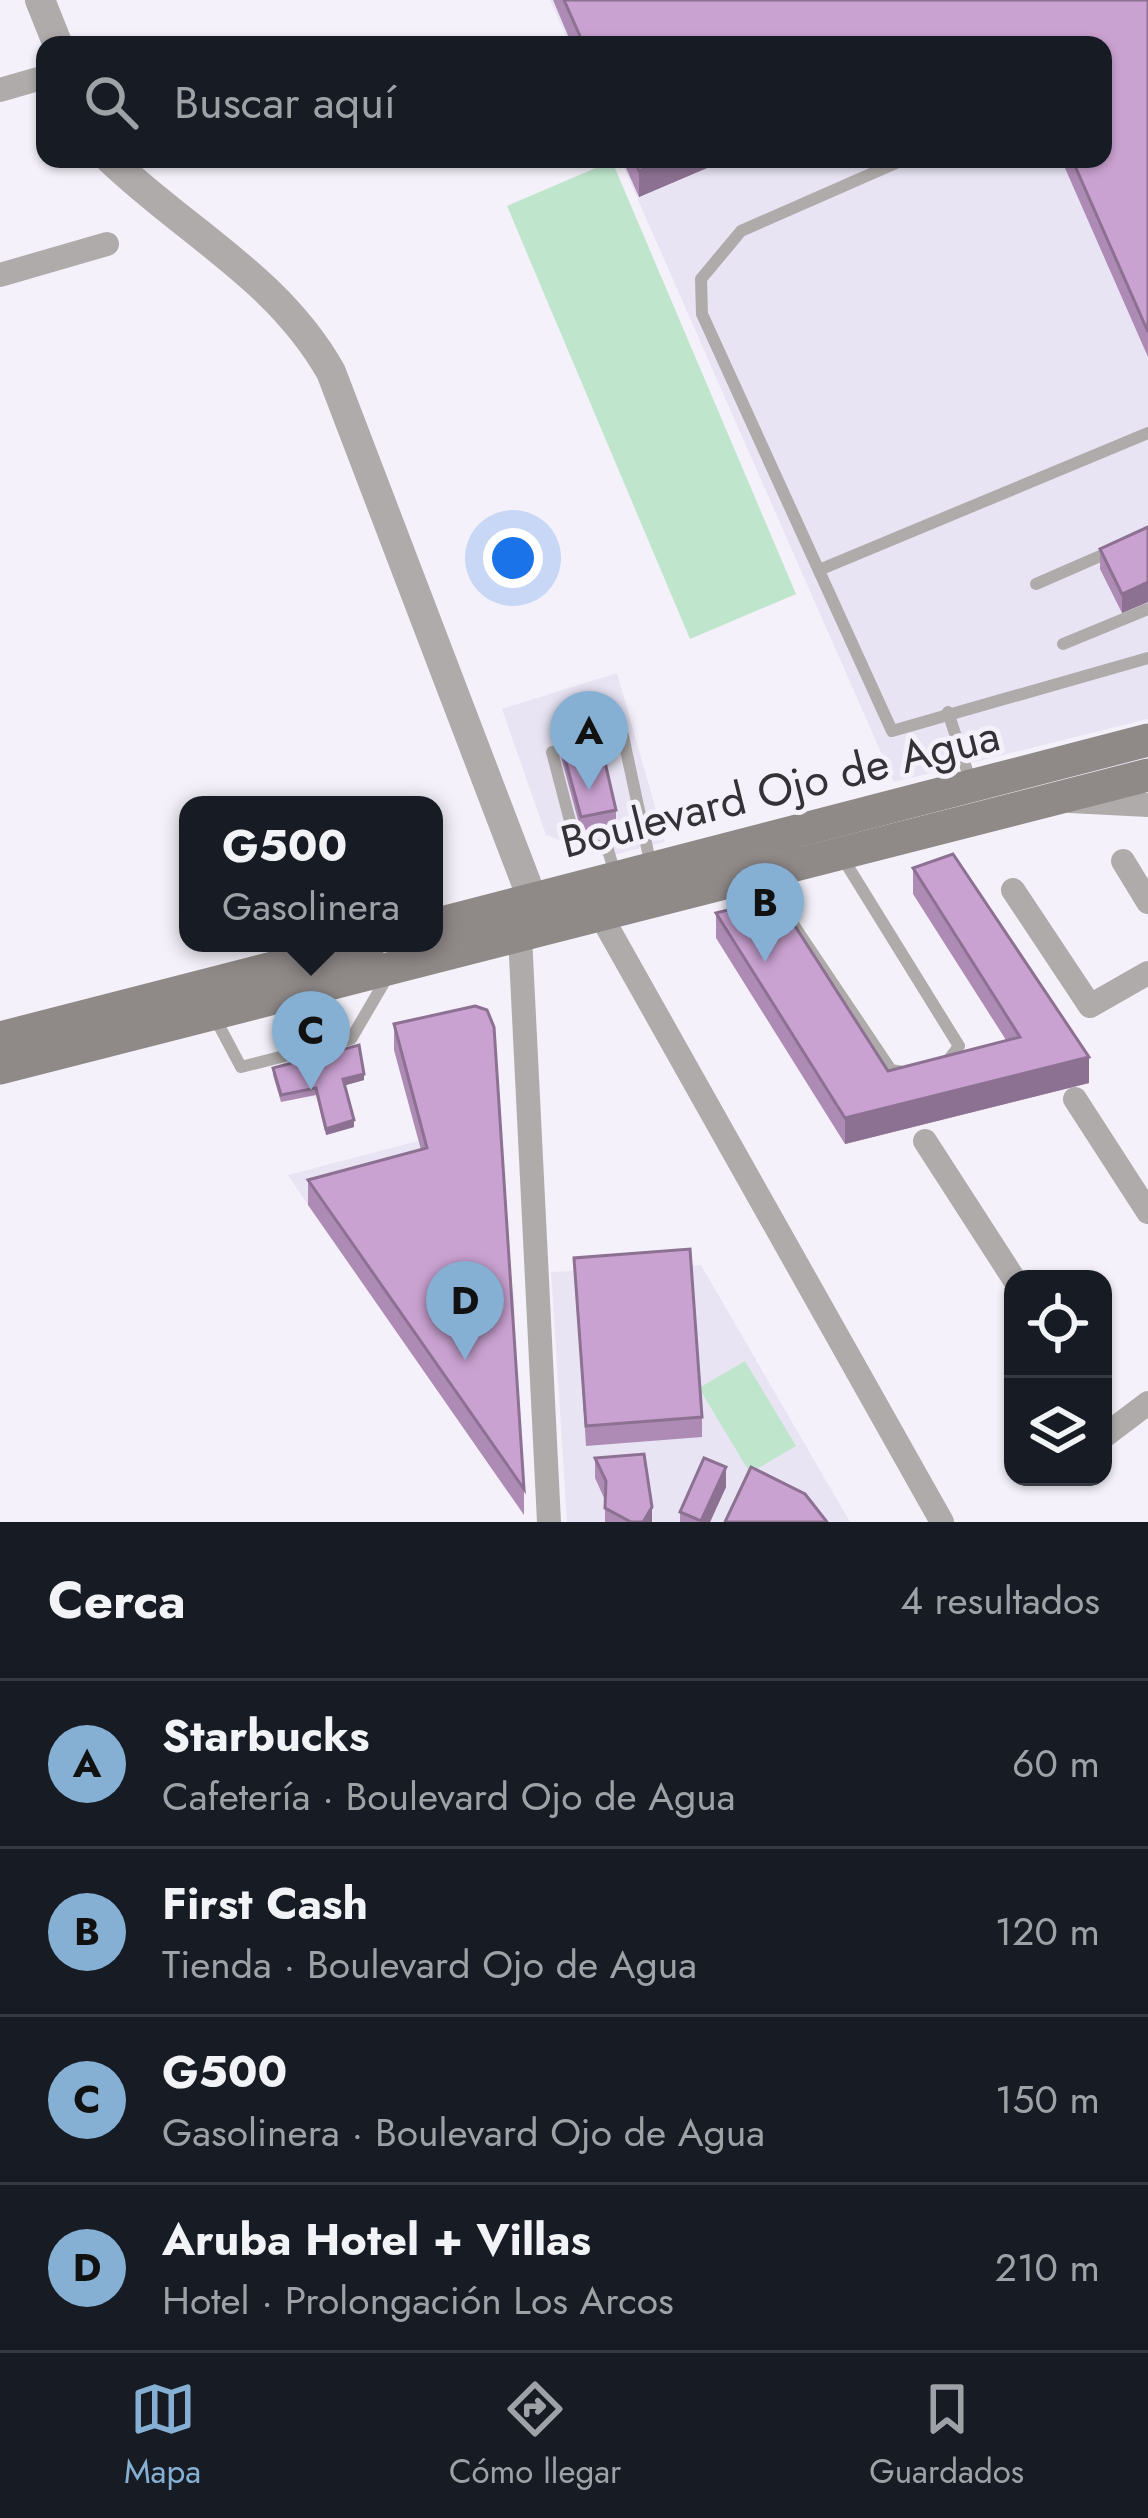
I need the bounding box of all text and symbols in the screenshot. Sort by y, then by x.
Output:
search box [36,36,1112,168]
icon: search [78,69,144,135]
text: Buscar aquí [174,70,396,135]
your location [483,528,543,588]
pin: A [550,691,628,790]
street label: Boulevard Ojo de Agua [555,707,1005,869]
popup [179,796,443,952]
text: G500 [222,813,347,878]
pin: B [726,863,804,962]
text: Gasolinera [222,878,400,935]
pin: C [272,991,350,1090]
pin: D [426,1261,504,1360]
map controls [1004,1270,1112,1486]
button: locate [1004,1270,1112,1378]
button: layers [1004,1378,1112,1486]
text: Cerca [48,1563,186,1637]
text: 4 resultados [900,1572,1100,1629]
text: Starbucks [162,1703,370,1768]
text: A [73,1735,101,1792]
text: 60 m [1012,1735,1100,1792]
text: Cafetería · Boulevard Ojo de Agua [162,1768,736,1825]
text: First Cash [162,1871,368,1936]
text: B [74,1903,100,1960]
text: 120 m [995,1903,1100,1960]
text: Tienda · Boulevard Ojo de Agua [162,1936,697,1993]
text: G500 [162,2039,287,2104]
text: C [73,2071,101,2128]
text: 150 m [995,2071,1100,2128]
text: Gasolinera · Boulevard Ojo de Agua [162,2104,765,2161]
text: Aruba Hotel + Villas [162,2207,591,2272]
text: D [73,2239,101,2296]
text: 210 m [995,2239,1100,2296]
text: Hotel · Prolongación Los Arcos [162,2272,674,2329]
tab: Mapa [124,2376,201,2495]
tab: Cómo llegar [449,2376,621,2495]
tab: Guardados [869,2376,1024,2495]

